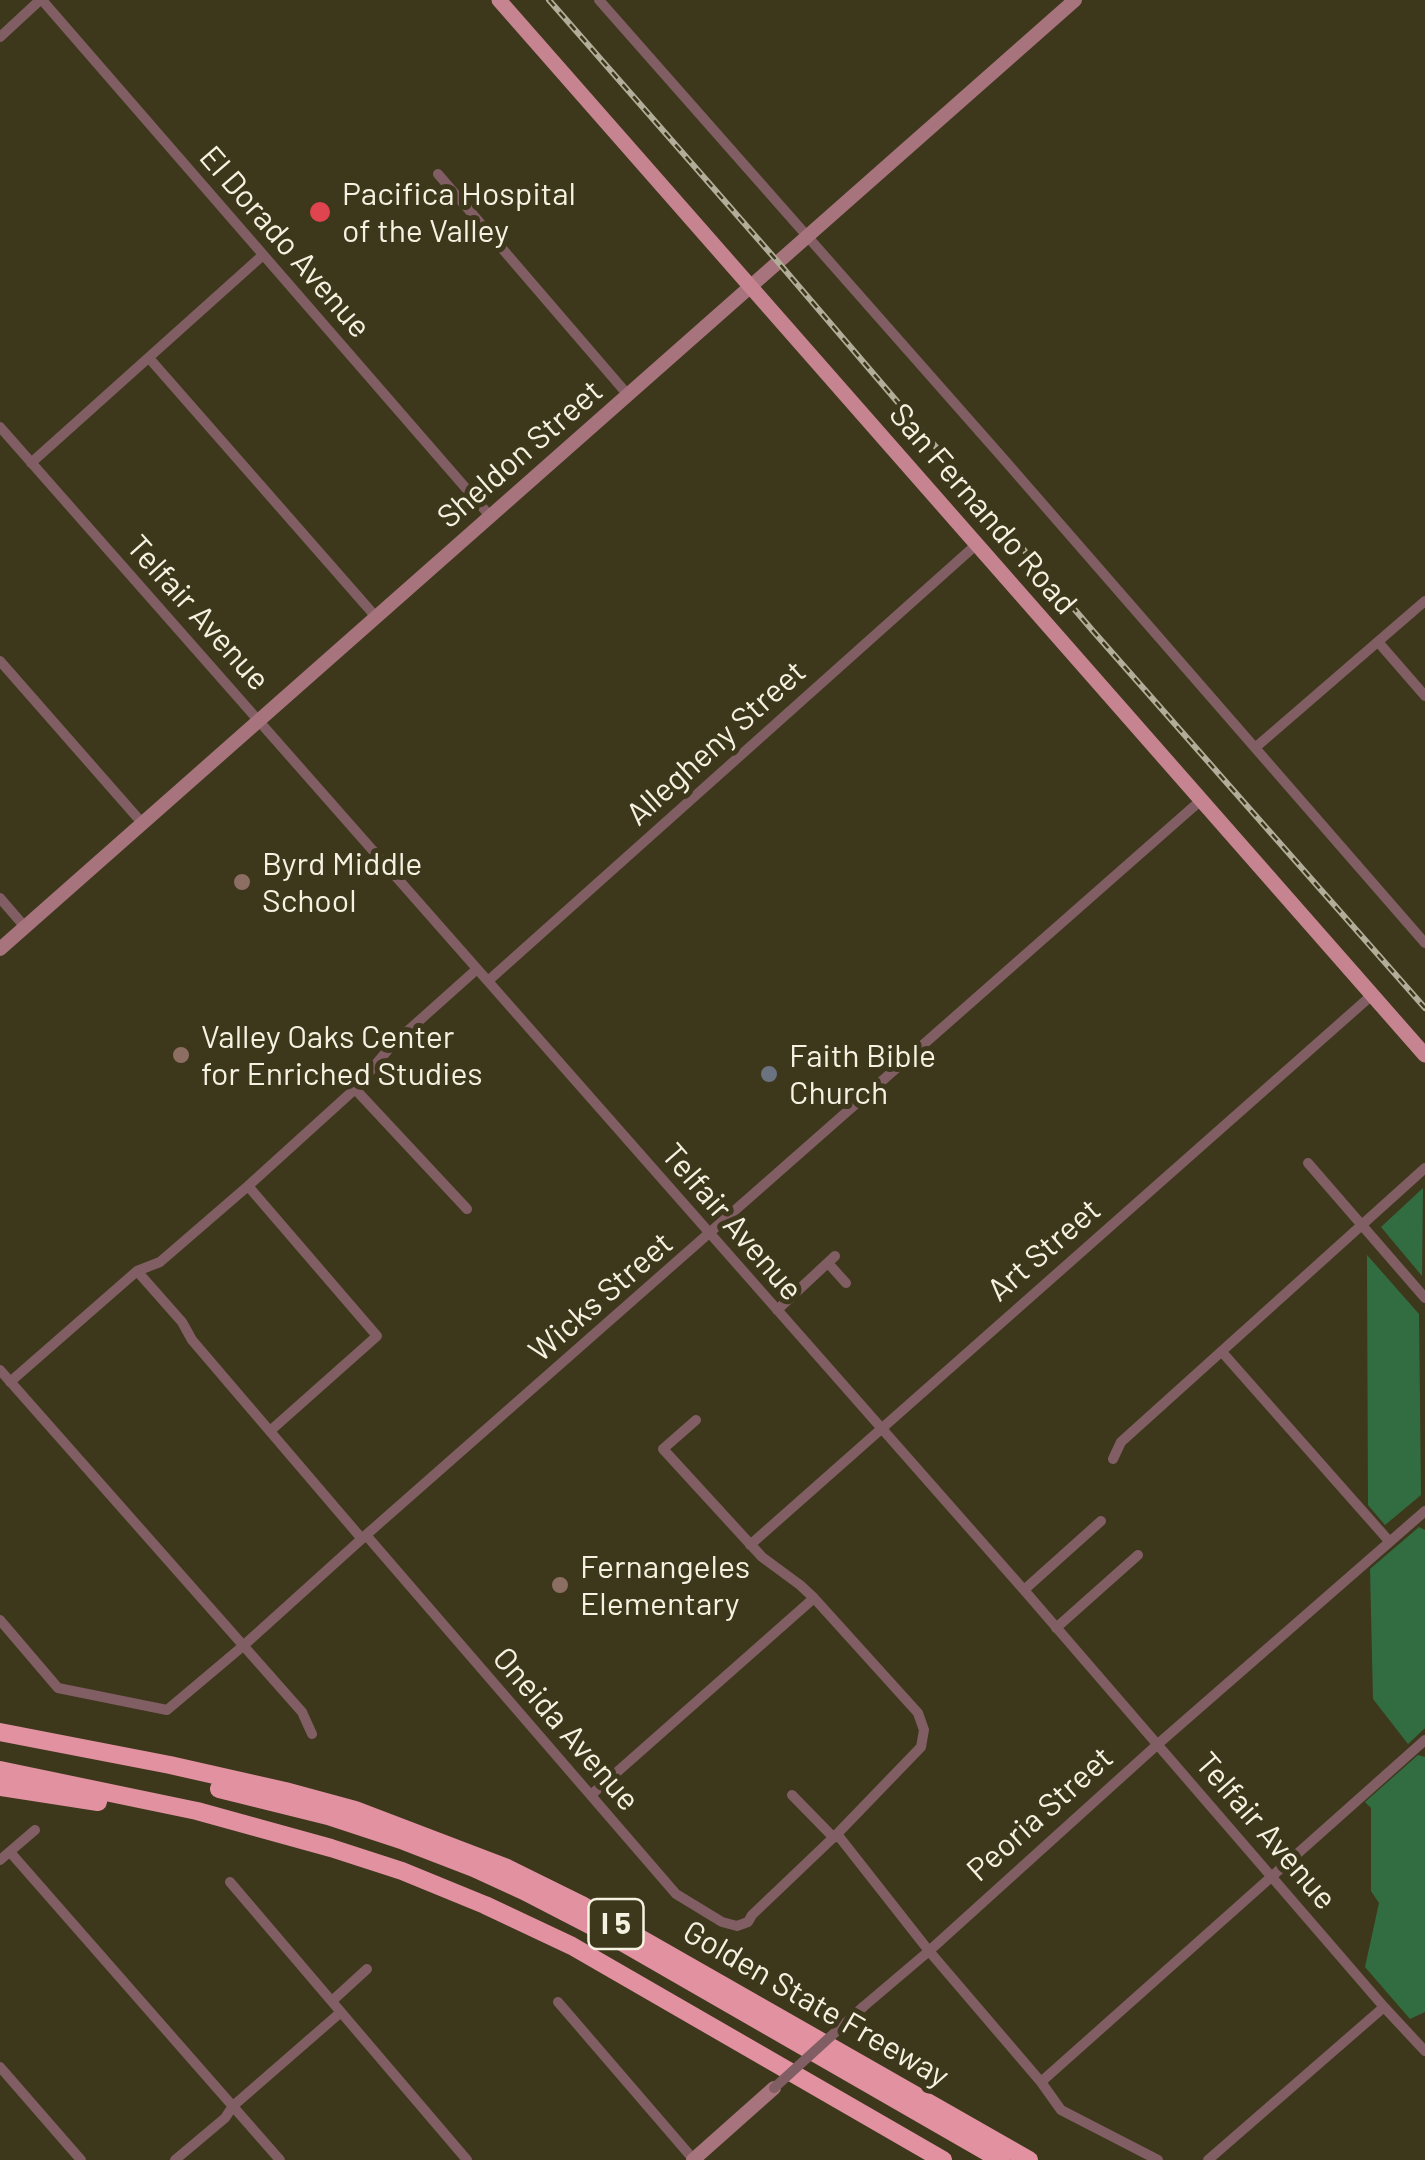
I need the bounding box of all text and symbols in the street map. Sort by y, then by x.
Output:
street label: El Dorado Avenue [191,138,379,346]
place label: Pacifica Hospital of the Valley [342,175,576,250]
marker: Pacifica Hospital of the Valley [307,199,333,225]
street label: Sheldon Street [430,372,610,536]
street label: San Fernando Road [881,396,1085,622]
street label: Telfair Avenue [118,528,278,698]
street label: Allegheny Street [618,652,814,834]
place label: Byrd Middle School [262,845,422,920]
marker: Byrd Middle School [231,871,253,893]
place label: Valley Oaks Center for Enriched Studies [201,1018,483,1093]
place label: Faith Bible Church [789,1037,936,1112]
marker: Valley Oaks Center for Enriched Studies [170,1044,192,1066]
marker: Faith Bible Church [758,1063,780,1085]
street label: Telfair Avenue [653,1136,811,1308]
street label: Art Street [980,1191,1108,1309]
street label: Wicks Street [521,1224,681,1370]
place label: Fernangeles Elementary [580,1548,750,1623]
marker: Fernangeles Elementary [549,1574,571,1596]
street label: Oneida Avenue [485,1639,647,1819]
street label: Peoria Street [959,1739,1121,1889]
street label: Telfair Avenue [1187,1745,1345,1917]
road number: I 5 [588,1899,644,1949]
street label: Golden State Freeway [676,1912,956,2096]

